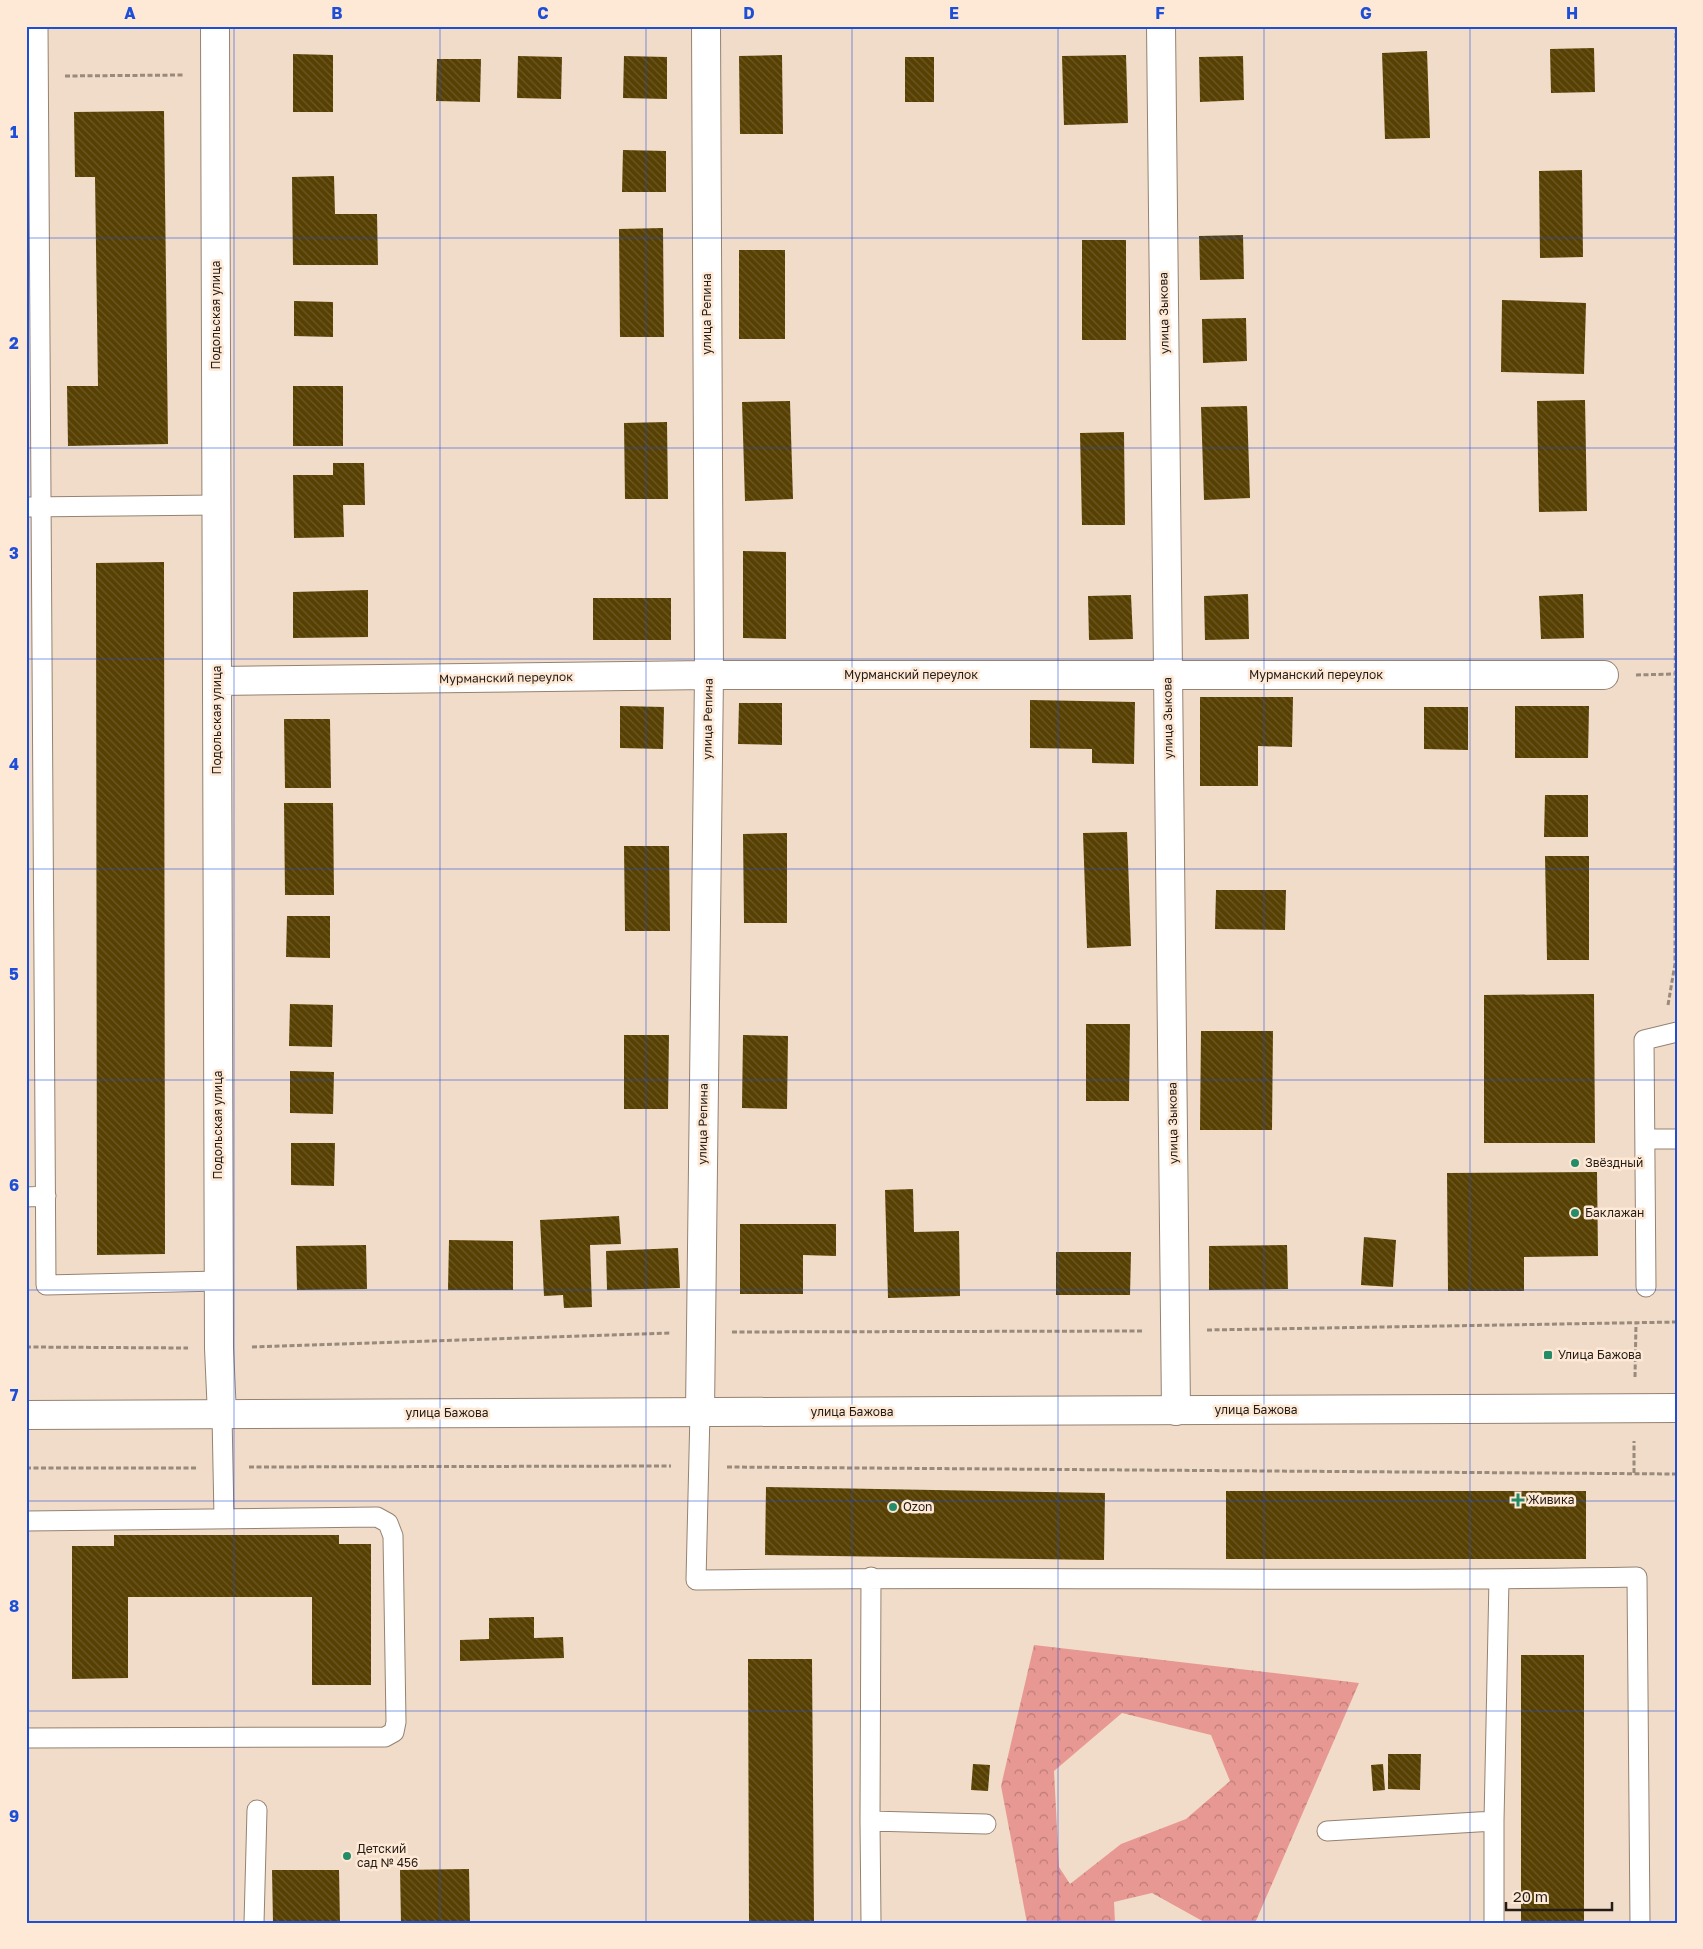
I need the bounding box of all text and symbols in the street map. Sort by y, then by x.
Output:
text: A [124,3,136,23]
text: B [331,3,343,23]
text: C [537,3,549,23]
text: D [743,3,755,23]
text: E [949,3,959,23]
text: F [1155,3,1165,23]
text: G [1360,3,1372,23]
text: H [1566,3,1578,23]
text: 1 [10,122,18,142]
street label: Подольская улица [208,261,223,369]
street label: улица Зыкова [1155,272,1172,354]
street label: улица Репина [699,273,714,355]
text: 2 [9,333,19,353]
text: 3 [9,543,19,563]
street label: Подольская улица [209,666,224,774]
street label: Мурманский переулок [844,667,978,682]
street label: Мурманский переулок [1249,667,1383,682]
street label: Мурманский переулок [439,669,573,686]
street label: улица Зыкова [1159,677,1176,759]
street label: улица Репина [699,678,716,760]
text: 4 [9,754,19,774]
text: 5 [9,964,19,984]
street label: Подольская улица [210,1071,225,1179]
street label: улица Зыкова [1164,1082,1181,1164]
street label: улица Репина [694,1083,711,1165]
place label: Звёздный [1585,1155,1643,1170]
marker: Звёздный [1569,1157,1581,1169]
text: 6 [9,1175,19,1195]
place label: Баклажан [1585,1205,1644,1220]
marker: Баклажан [1569,1207,1581,1219]
place label: Улица Бажова [1558,1347,1642,1362]
marker: Улица Бажова [1542,1349,1554,1361]
text: 7 [10,1385,19,1405]
street label: улица Бажова [1214,1402,1298,1417]
street label: улица Бажова [810,1404,894,1419]
street label: улица Бажова [405,1405,489,1420]
place label: Живика [1528,1492,1575,1507]
marker: Живика [1512,1494,1524,1506]
place label: Ozon [903,1499,932,1514]
marker: Ozon [887,1501,899,1513]
text: 8 [9,1596,19,1616]
text: 9 [9,1806,19,1826]
place label: Детский сад № 456 [357,1841,418,1870]
marker: Детский сад № 456 [341,1850,353,1862]
scale bar [1506,1879,1612,1911]
text: 20 m [1513,1887,1548,1905]

